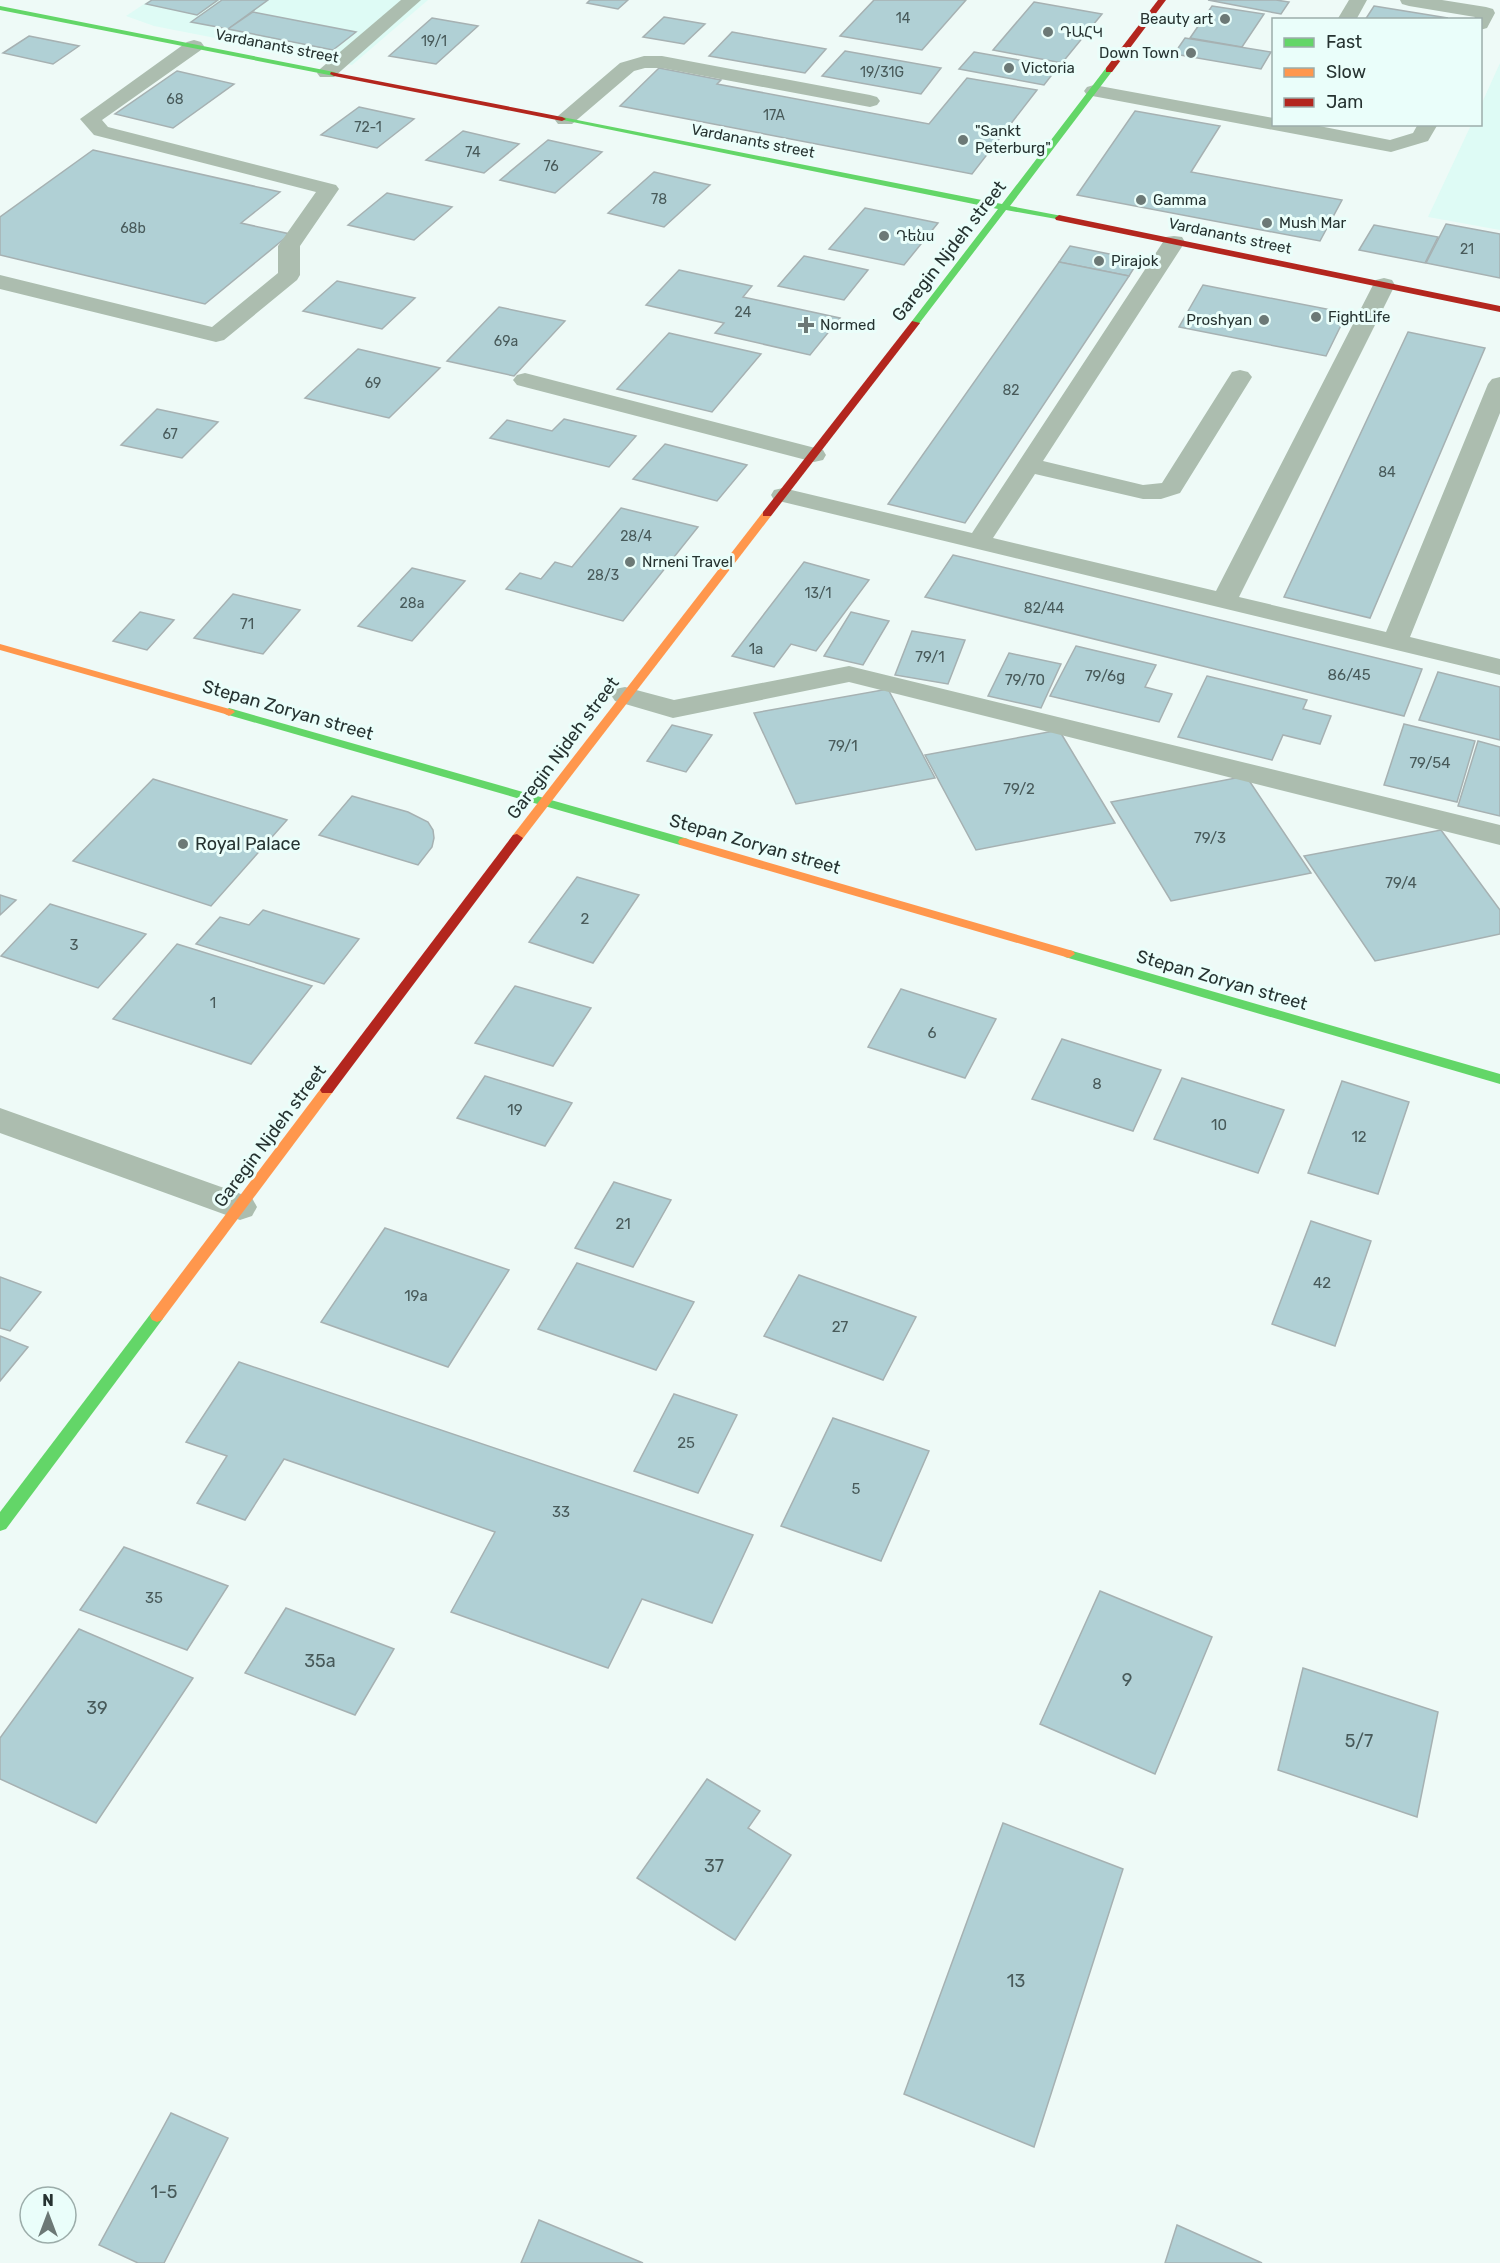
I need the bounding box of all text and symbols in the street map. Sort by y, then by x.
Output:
house number: 14 [896,10,911,27]
place label: Beauty art [1140,10,1213,28]
marker: Beauty art [1218,12,1232,26]
legend [1272,18,1482,126]
place label: ԴԱՀԿ [1060,23,1103,41]
street label: Vardanants street [214,25,340,67]
marker: ԴԱՀԿ [1041,25,1055,39]
text: Fast [1326,31,1362,53]
house number: 19/1 [421,33,447,50]
place label: Down Town [1099,44,1179,62]
marker: Down Town [1184,46,1198,60]
place label: Victoria [1021,59,1075,77]
marker: Victoria [1002,61,1016,75]
text: Slow [1326,61,1366,83]
house number: 19/31G [860,64,904,81]
house number: 68 [166,91,184,108]
text: Jam [1326,91,1363,113]
house number: 17A [763,107,786,124]
house number: 72-1 [354,119,382,136]
street label: Vardanants street [690,120,816,162]
place label: "Sankt Peterburg" [975,122,1051,157]
marker: "Sankt Peterburg" [956,133,970,147]
house number: 74 [465,144,481,161]
house number: 76 [543,158,559,175]
street label: Garegin Njdeh street [887,176,1011,326]
house number: 78 [651,191,667,208]
place label: Gamma [1153,191,1206,209]
marker: Gamma [1134,193,1148,207]
street label: Vardanants street [1167,214,1293,258]
place label: Mush Mar [1279,214,1347,232]
marker: Mush Mar [1260,216,1274,230]
house number: 68b [120,220,146,237]
place label: Դենս [896,227,934,245]
marker: Դենս [877,229,891,243]
house number: 21 [1460,241,1474,258]
place label: Pirajok [1111,252,1159,270]
marker: Pirajok [1092,254,1106,268]
house number: 24 [735,304,752,321]
place label: FightLife [1328,308,1390,326]
marker: FightLife [1309,310,1323,324]
place label: Proshyan [1186,311,1252,329]
marker: Proshyan [1257,313,1271,327]
marker: Normed [797,316,815,334]
place label: Normed [820,316,875,334]
house number: 69a [494,333,518,350]
house number: 69 [365,375,381,392]
house number: 82 [1002,382,1020,399]
house number: 67 [162,426,178,443]
house number: 84 [1378,464,1396,481]
house number: 28/4 [620,528,652,545]
place label: Nrneni Travel [642,553,733,571]
marker: Nrneni Travel [623,555,637,569]
house number: 28/3 [587,567,619,584]
house number: 13/1 [804,585,832,602]
house number: 28a [400,595,424,612]
house number: 82/44 [1024,600,1065,617]
house number: 71 [240,615,254,633]
house number: 1a [749,640,763,658]
house number: 79/1 [915,648,945,666]
house number: 86/45 [1327,666,1371,684]
house number: 79/6g [1085,667,1125,685]
house number: 79/70 [1005,671,1045,689]
street label: Garegin Njdeh street [502,672,624,824]
street label: Stepan Zoryan street [200,675,376,745]
house number: 79/1 [828,737,858,755]
house number: 79/54 [1409,754,1451,772]
house number: 79/2 [1003,780,1035,798]
street label: Stepan Zoryan street [667,809,843,879]
house number: 79/3 [1194,829,1226,847]
place label: Royal Palace [195,833,301,855]
marker: Royal Palace [176,837,190,851]
house number: 79/4 [1385,874,1417,892]
house number: 2 [581,910,590,928]
house number: 3 [69,936,79,954]
street label: Stepan Zoryan street [1134,945,1310,1015]
house number: 1 [210,994,216,1012]
house number: 6 [927,1024,937,1042]
street label: Garegin Njdeh street [209,1060,331,1212]
house number: 8 [1092,1075,1102,1093]
house number: 19 [507,1101,523,1119]
house number: 10 [1211,1116,1227,1134]
house number: 12 [1351,1128,1367,1146]
house number: 21 [615,1215,631,1233]
house number: 42 [1313,1274,1331,1292]
house number: 19a [404,1287,428,1305]
house number: 27 [832,1318,849,1336]
house number: 25 [677,1434,695,1452]
house number: 5 [852,1480,861,1498]
house number: 33 [552,1503,570,1521]
house number: 35 [145,1589,163,1607]
house number: 35a [304,1650,336,1672]
house number: 9 [1122,1669,1132,1691]
house number: 39 [86,1697,108,1719]
house number: 5/7 [1345,1730,1373,1752]
house number: 37 [704,1855,724,1877]
house number: 13 [1007,1970,1025,1992]
house number: 1-5 [151,2181,177,2203]
north arrow [18,2185,78,2245]
text: N [42,2191,54,2210]

